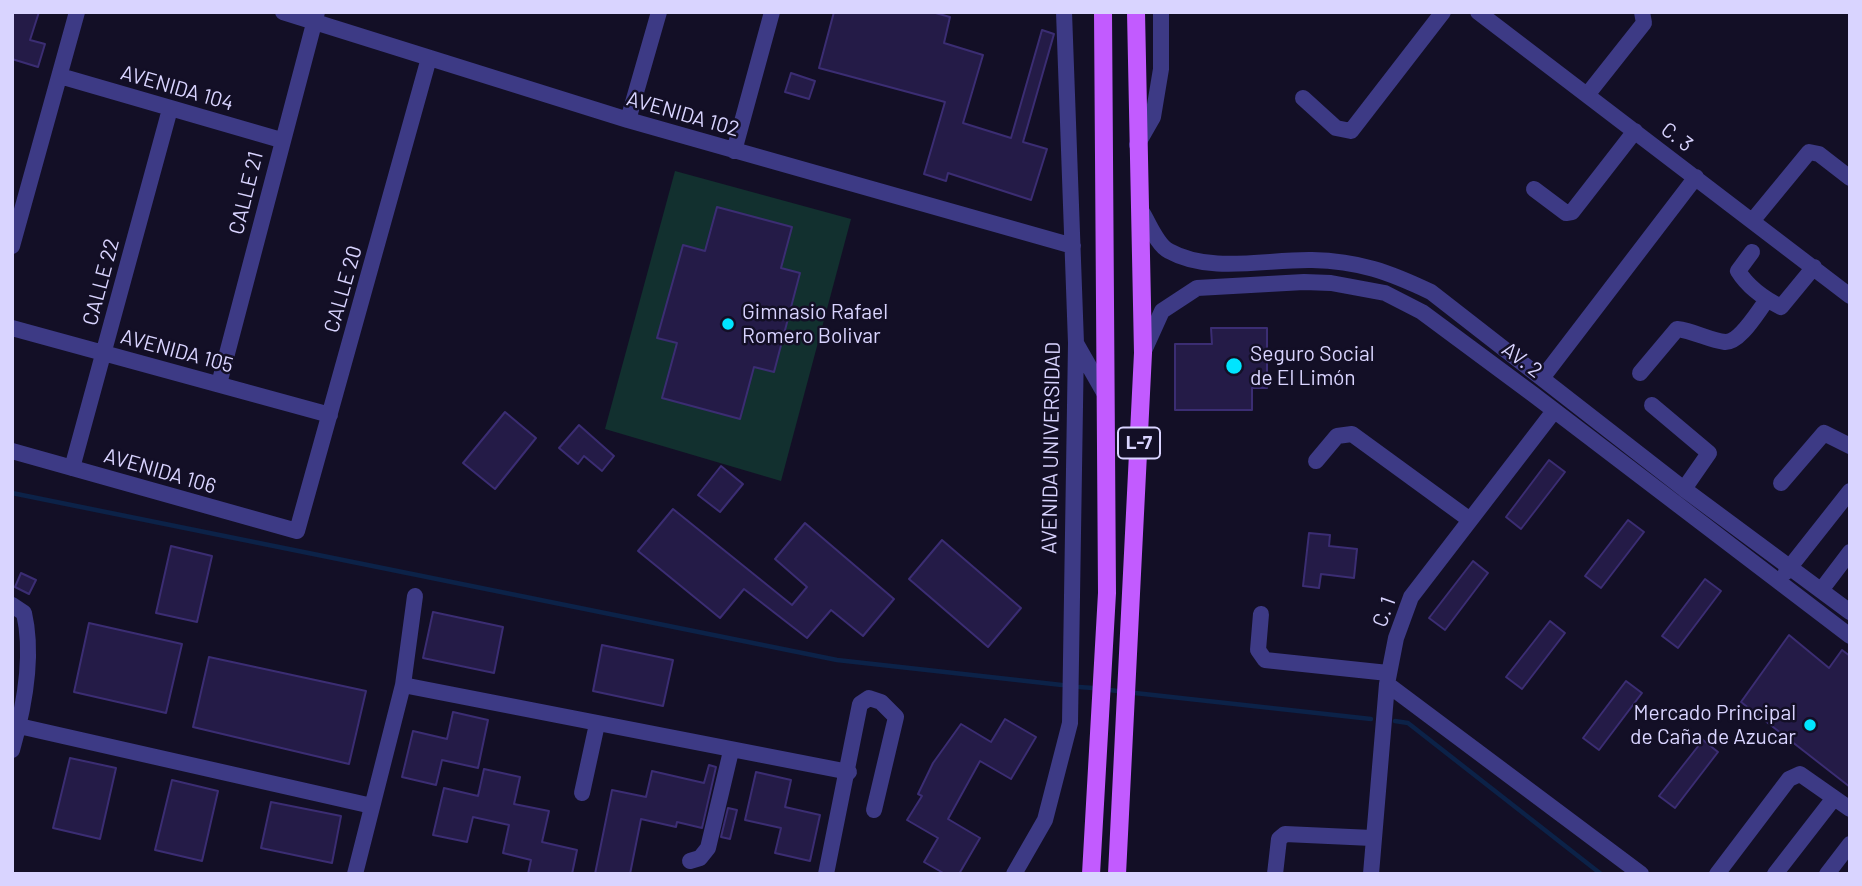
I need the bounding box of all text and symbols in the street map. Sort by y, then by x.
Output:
street label: AVENIDA 104 [118,60,236,116]
street label: AVENIDA 102 [624,86,742,142]
street label: C. 3 [1656,117,1698,157]
street label: CALLE 21 [224,149,268,237]
street label: CALLE 22 [77,236,125,328]
street label: CALLE 20 [319,243,367,335]
place label: Gimnasio Rafael Romero Bolivar [742,299,888,349]
marker: Gimnasio Rafael Romero Bolivar [720,316,736,332]
street label: AVENIDA 105 [118,324,236,378]
street label: AV. 2 [1497,337,1547,383]
place label: Seguro Social de El Limón [1250,341,1375,391]
street label: AVENIDA UNIVERSIDAD [1037,342,1065,554]
marker: Seguro Social de El Limón [1224,356,1244,376]
road number: L-7 [1118,428,1160,458]
street label: AVENIDA 106 [101,443,219,499]
street label: C. 1 [1367,594,1401,630]
place label: Mercado Principal de Caña de Azucar [1630,700,1796,750]
marker: Mercado Principal de Caña de Azucar [1802,717,1818,733]

